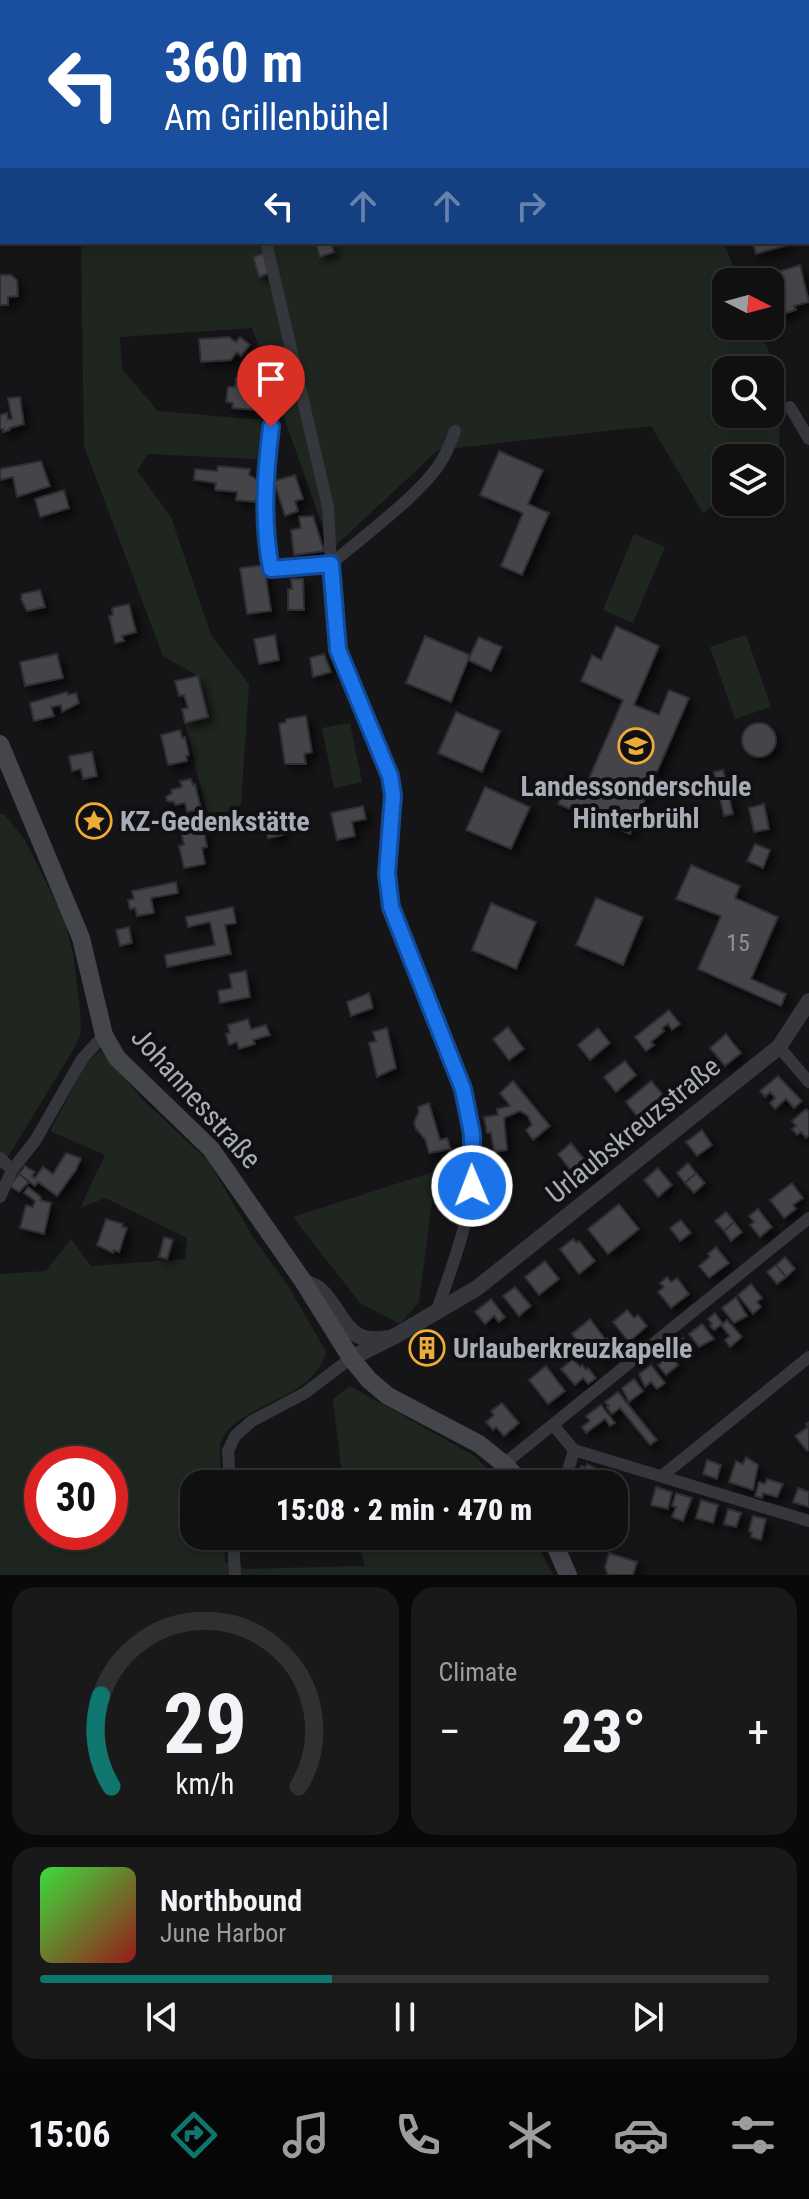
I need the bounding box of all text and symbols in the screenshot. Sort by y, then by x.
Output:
text: 360 m [164,30,303,96]
icon: left [32,32,136,136]
text: Am Grillenbühel [164,97,389,139]
icon: left [257,184,301,228]
icon: ahead [341,184,385,228]
icon: ahead [425,184,469,228]
icon: right [509,184,553,228]
north arrow [712,268,784,340]
map controls [712,268,784,516]
pin [237,345,305,427]
button: search [712,356,784,428]
icon: arrive [249,357,293,401]
button: layers [712,444,784,516]
school or university icon: Landessonderschule Hinterbrühl [617,727,655,765]
place label: Landessonderschule Hinterbrühl [521,770,751,835]
place icon: KZ-Gedenkstätte [75,802,113,840]
place label: KZ-Gedenkstätte [120,805,310,838]
house number: 15 [726,929,750,957]
street label: Johannesstraße [124,1021,268,1175]
street label: Urlaubskreuzstraße [539,1050,727,1210]
position arrow [430,1144,514,1228]
building icon: Urlauberkreuzkapelle [408,1329,446,1367]
place label: Urlauberkreuzkapelle [453,1332,692,1365]
speed limit sign: 30 [24,1446,128,1550]
text: 15:08 · 2 min · 470 m [276,1492,532,1527]
text: Climate [439,1657,517,1687]
text: 29 [163,1676,247,1773]
text: 23° [562,1696,646,1767]
text: − [439,1706,461,1758]
text: + [747,1706,769,1758]
text: km/h [176,1767,235,1801]
text: Northbound [160,1883,302,1918]
text: June Harbor [160,1918,286,1948]
icon: previous [140,1995,184,2039]
icon: pause [383,1995,427,2039]
icon: next [626,1995,670,2039]
icon: directions [166,2107,222,2163]
icon: music [278,2107,334,2163]
icon: phone [390,2107,446,2163]
icon: climate [502,2107,558,2163]
icon: car [613,2107,669,2163]
icon: filters [725,2107,781,2163]
text: 15:06 [28,2114,111,2156]

